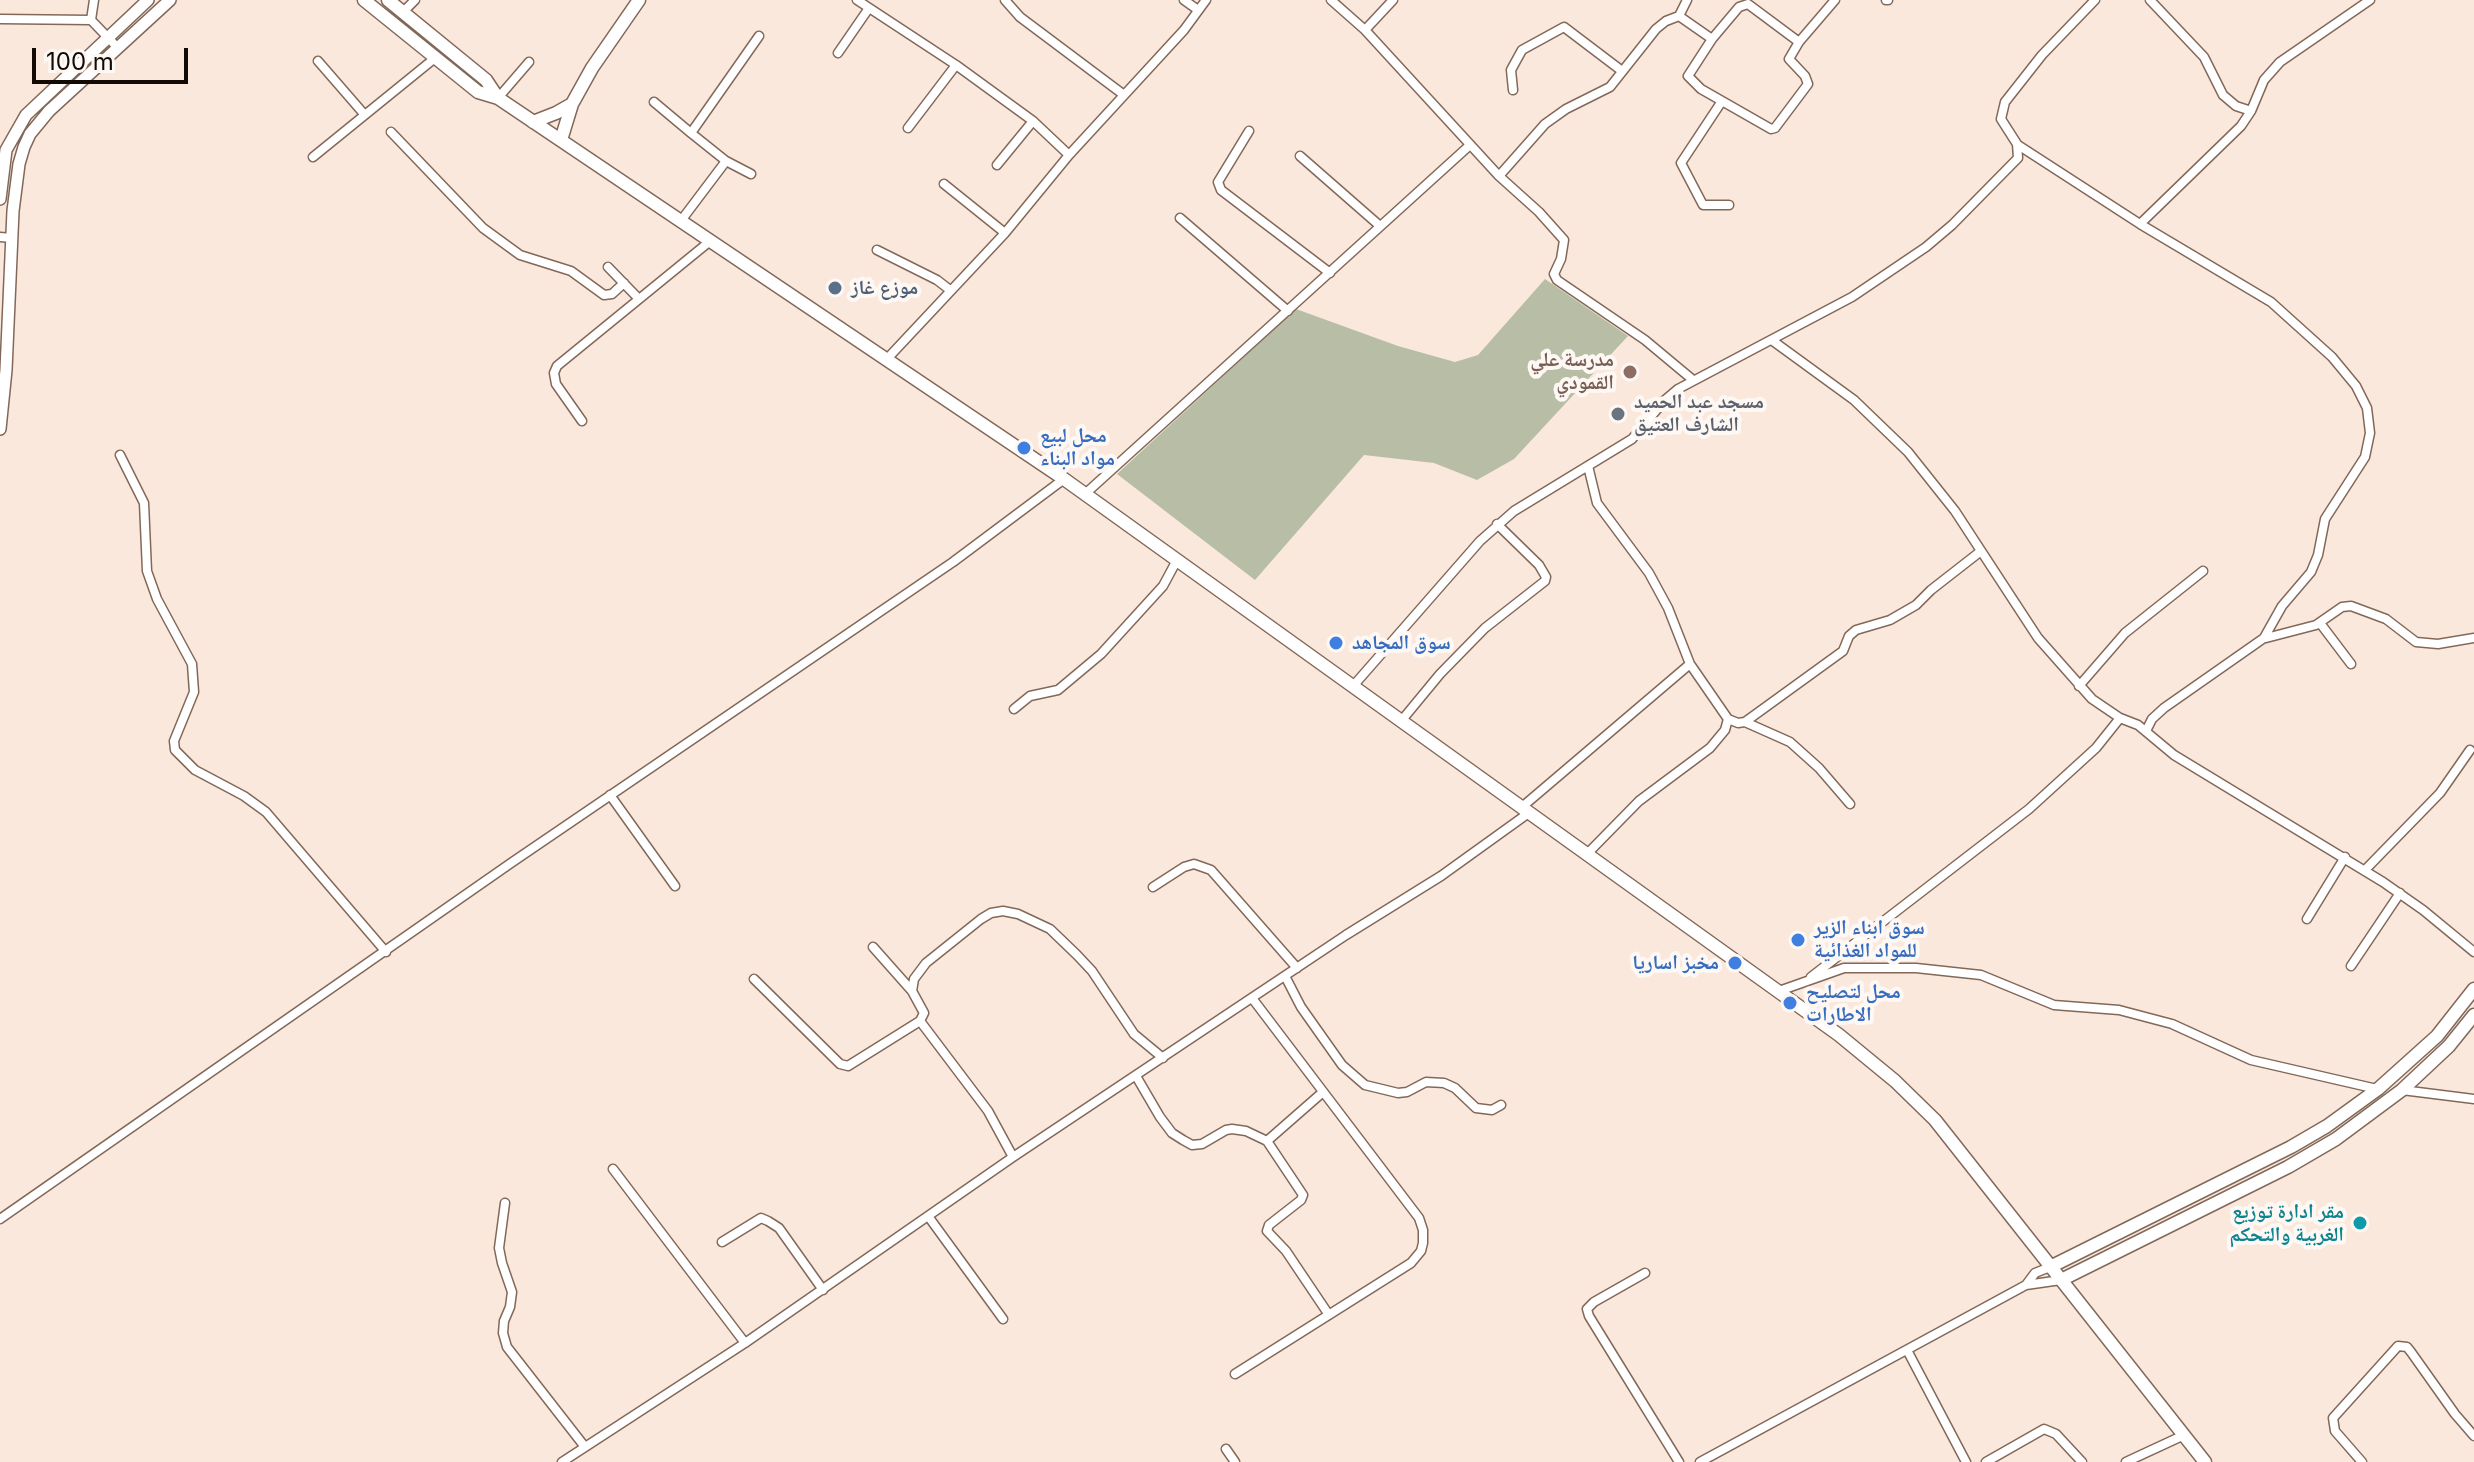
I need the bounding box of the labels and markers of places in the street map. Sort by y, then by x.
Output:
place label: موزع غاز [851,276,918,300]
marker: موزع غاز [826,279,844,297]
place label: مدرسة علي القمودي [1530,348,1614,395]
marker: مدرسة علي القمودي [1621,363,1639,381]
place label: مسجد عبد الحميد الشارف العتيق [1634,390,1764,437]
marker: مسجد عبد الحميد الشارف العتيق [1609,405,1627,423]
place label: محل لبيع مواد البناء [1040,424,1115,471]
marker: محل لبيع مواد البناء [1015,439,1033,457]
place label: سوق المجاهد [1352,631,1451,655]
marker: سوق المجاهد [1327,634,1345,652]
place label: سوق ابناء الزير للمواد الغذائية [1814,916,1925,963]
marker: سوق ابناء الزير للمواد الغذائية [1789,931,1807,949]
place label: مخبز اساريا [1632,951,1719,975]
marker: مخبز اساريا [1726,954,1744,972]
place label: محل لتصليح الاطارات [1806,980,1901,1027]
marker: محل لتصليح الاطارات [1781,994,1799,1012]
place label: مقر ادارة توزيع الغربية والتحكم [2230,1200,2344,1247]
marker: مقر ادارة توزيع الغربية والتحكم [2351,1214,2369,1232]

